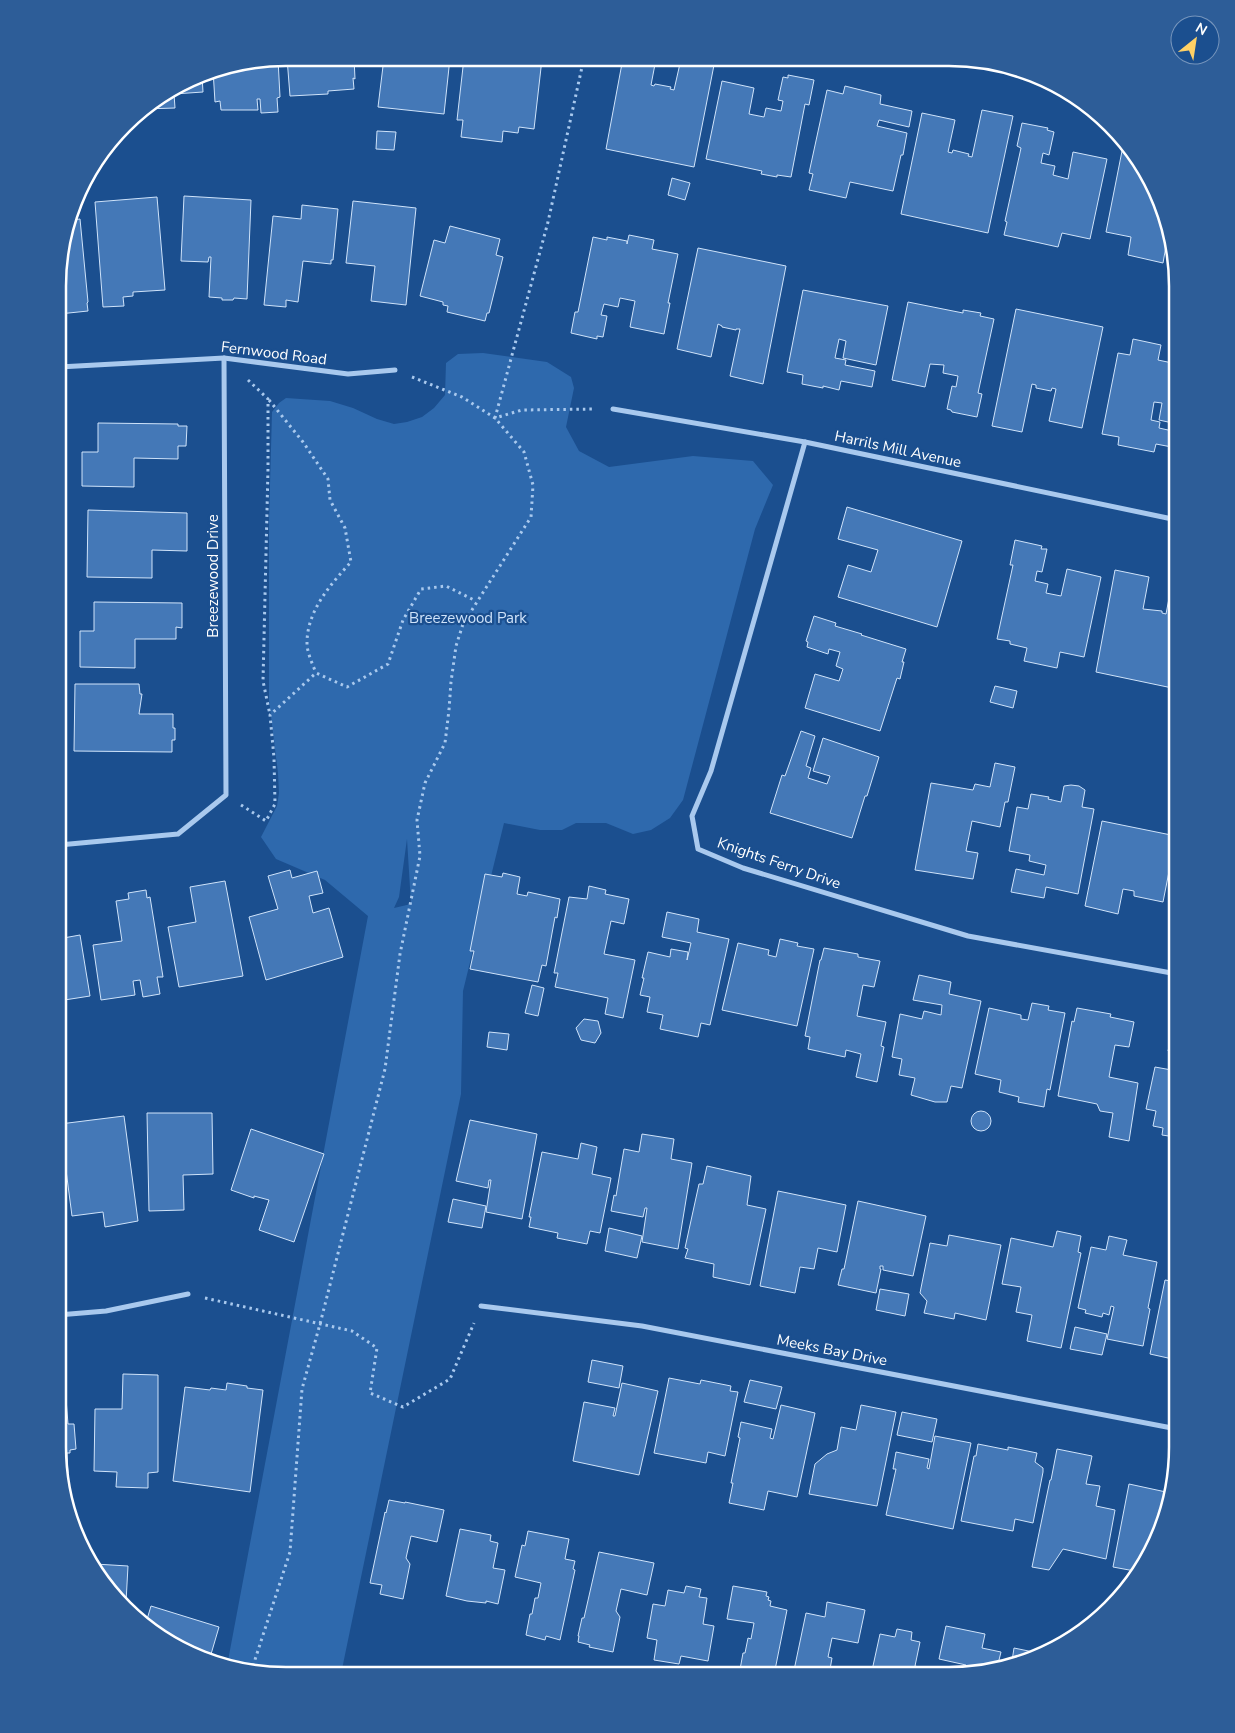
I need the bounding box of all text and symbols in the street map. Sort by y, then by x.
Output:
north arrow [1170,15,1220,65]
text: N [1192,18,1211,40]
street label: Fernwood Road [220,337,328,369]
street label: Harrils Mill Avenue [833,426,963,472]
street label: Breezewood Drive [203,514,223,638]
park label: Breezewood Park [409,608,527,628]
street label: Knights Ferry Drive [715,833,843,894]
street label: Meeks Bay Drive [775,1329,889,1371]

